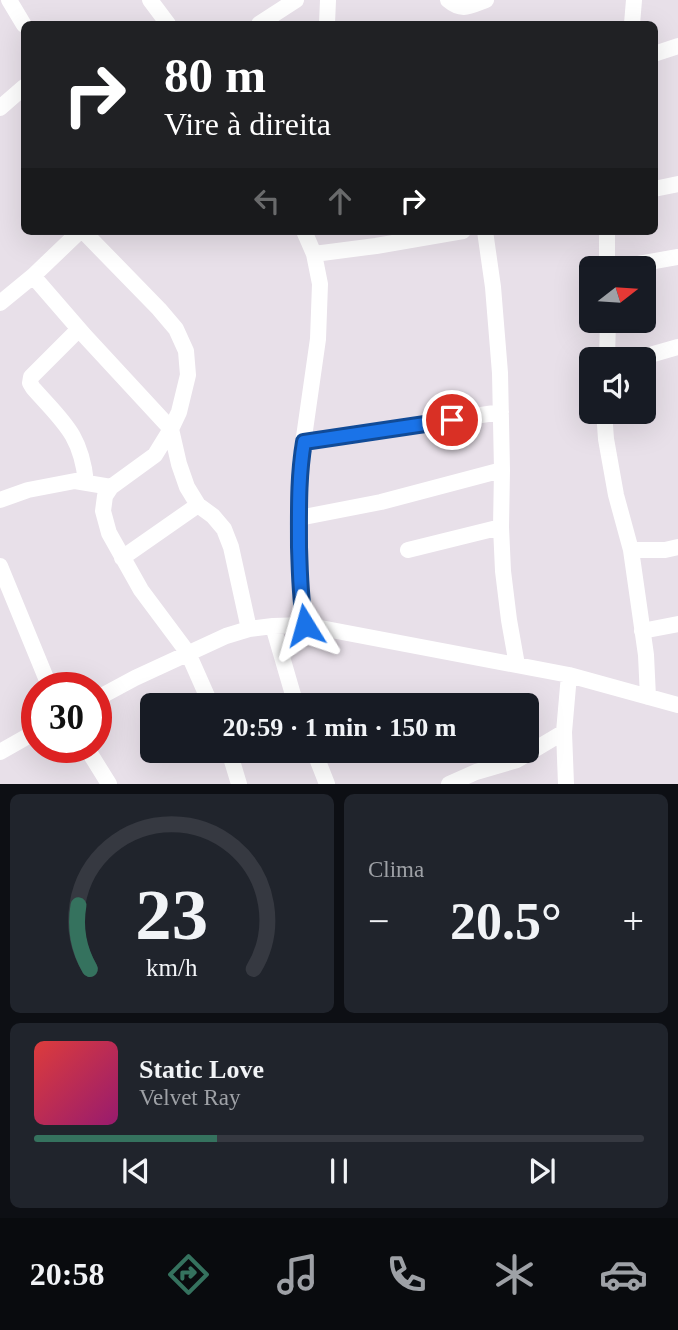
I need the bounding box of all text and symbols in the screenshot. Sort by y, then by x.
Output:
text: 80 m [164,48,266,103]
icon: right [49,49,140,140]
text: Vire à direita [164,106,331,142]
icon: left [248,182,286,220]
icon: ahead [321,182,359,220]
icon: right [394,182,432,220]
north arrow [579,256,656,332]
map controls [579,256,656,424]
button: sound [579,347,656,424]
pin [422,390,482,450]
icon: arrive [433,401,471,439]
position arrow [268,588,342,662]
speed limit sign: 30 [21,672,112,763]
text: 20:59 · 1 min · 150 m [223,713,457,742]
text: Clima [368,857,424,882]
text: 23 [136,875,208,956]
text: 20.5° [450,893,562,950]
text: − [368,900,389,942]
text: + [623,900,644,942]
text: km/h [146,954,198,981]
text: Static Love [139,1055,264,1084]
text: Velvet Ray [139,1085,241,1110]
icon: previous [117,1152,155,1190]
icon: pause [320,1152,358,1190]
icon: next [523,1152,561,1190]
icon: directions [164,1250,213,1299]
icon: music [273,1250,322,1299]
icon: phone [382,1250,431,1299]
icon: climate [490,1250,539,1299]
icon: car [599,1250,648,1299]
text: 20:58 [30,1256,105,1292]

